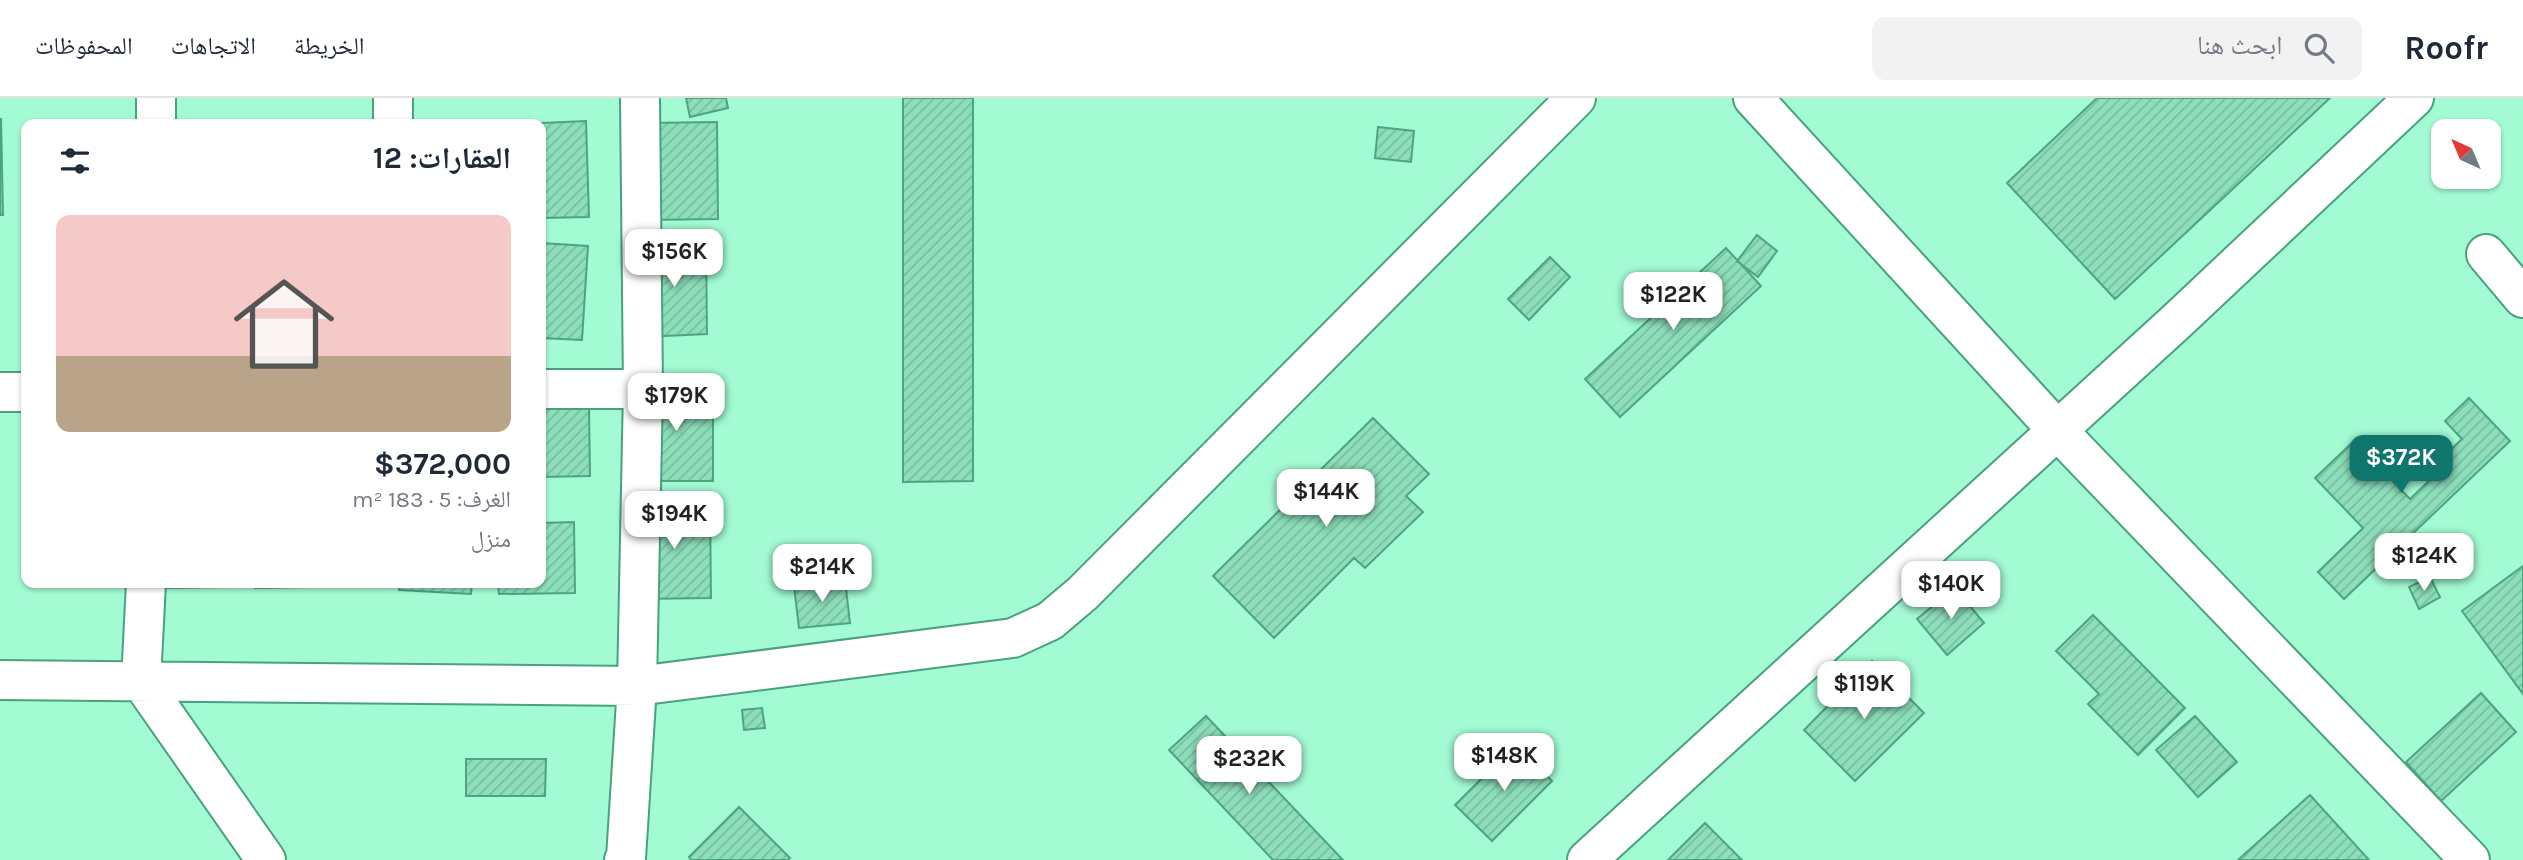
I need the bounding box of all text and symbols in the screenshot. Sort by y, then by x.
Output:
search box [1872,17,2362,80]
icon: search [2300,29,2338,67]
text: Roofr [2404,29,2488,67]
text: ابحث هنا [2197,30,2282,61]
text: المحفوظات [35,32,133,60]
text: الاتجاهات [171,32,256,60]
text: الخريطة [294,32,365,60]
north arrow [2431,119,2501,189]
map controls [2431,119,2501,189]
text: العقارات: 12 [373,140,511,176]
icon: filters [56,142,94,180]
pin: $156K [625,230,723,289]
text: $156K [641,238,707,265]
icon: home [221,261,347,387]
pin: $122K [1624,272,1722,332]
text: $122K [1640,281,1706,308]
pin: $179K [627,374,725,433]
text: $179K [644,382,708,409]
pin: $372K [2352,436,2450,495]
text: $372K [2366,444,2436,471]
text: $372,000 [374,446,511,482]
pin: $144K [1277,470,1375,529]
text: $144K [1293,478,1359,505]
text: الغرف: 5 · 183 m² [352,486,511,513]
pin: $194K [625,491,723,551]
text: $194K [641,500,707,527]
text: منزل [471,526,511,553]
pin: $124K [2375,533,2473,593]
text: $124K [2391,542,2457,569]
pin: $214K [773,545,871,604]
text: $214K [789,553,855,580]
pin: $140K [1902,561,2000,621]
text: $140K [1917,570,1985,597]
pin: $119K [1815,662,1913,721]
text: $119K [1833,670,1895,697]
pin: $148K [1455,734,1553,793]
pin: $232K [1200,736,1298,796]
text: $148K [1470,742,1538,769]
text: $232K [1212,745,1286,772]

